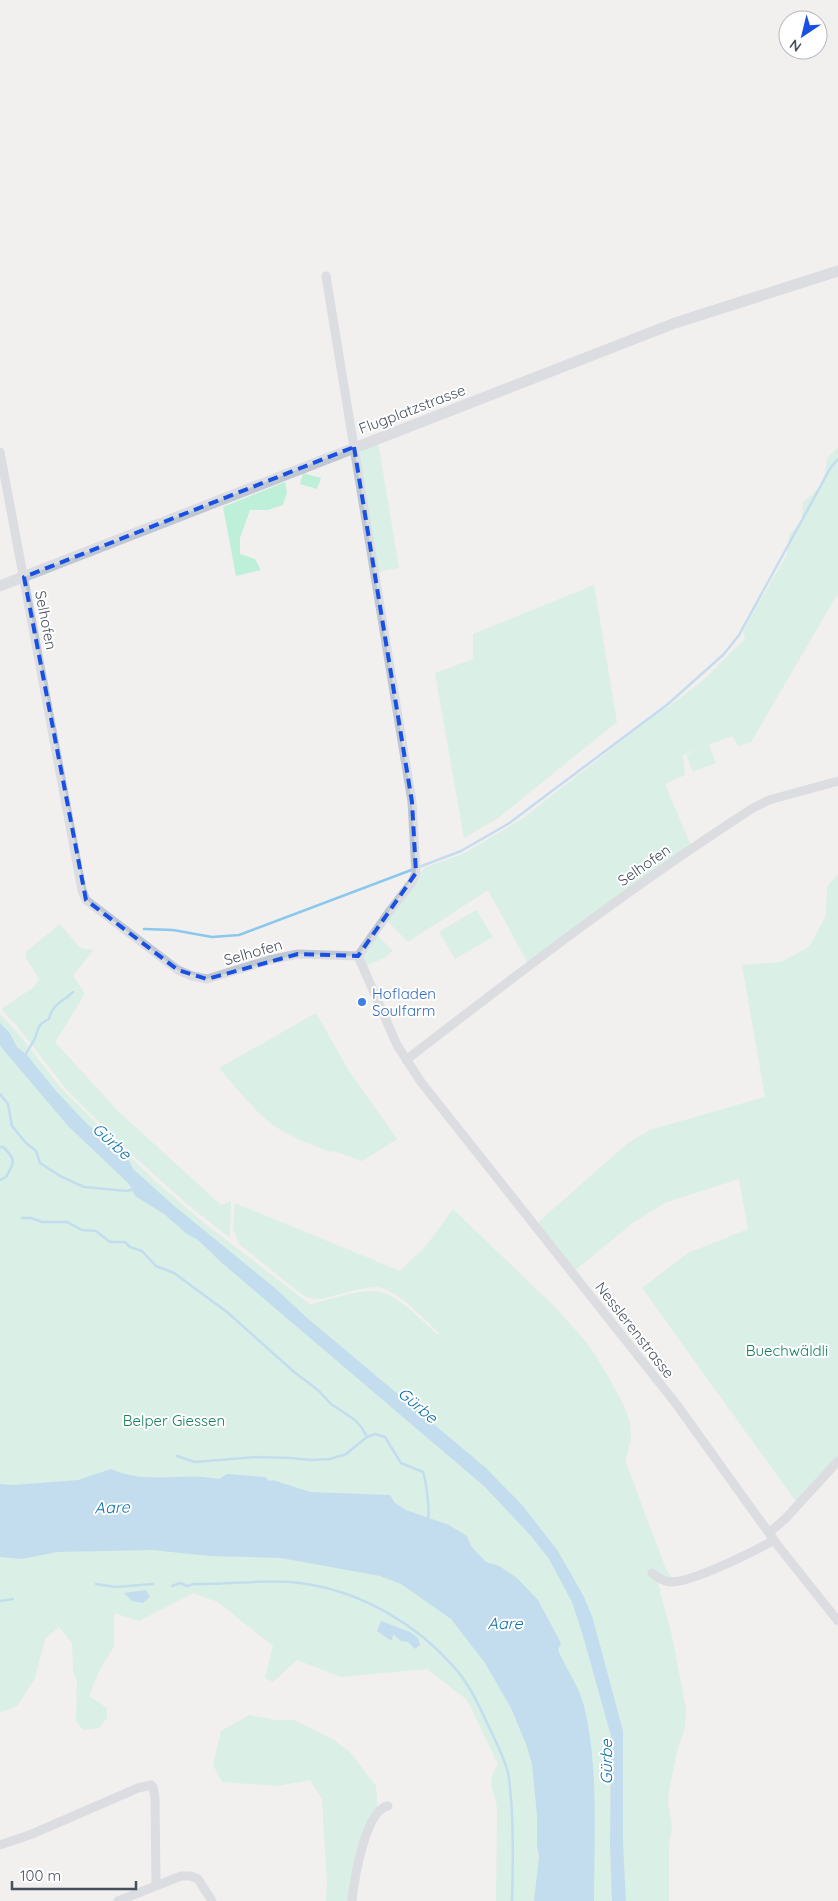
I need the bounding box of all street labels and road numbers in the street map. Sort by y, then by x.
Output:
street label: Flugplatzstrasse [356,380,468,438]
street label: Selhofen [31,589,61,651]
street label: Selhofen [614,840,674,890]
street label: Selhofen [222,935,284,969]
street label: Nesslerenstrasse [591,1278,679,1382]

